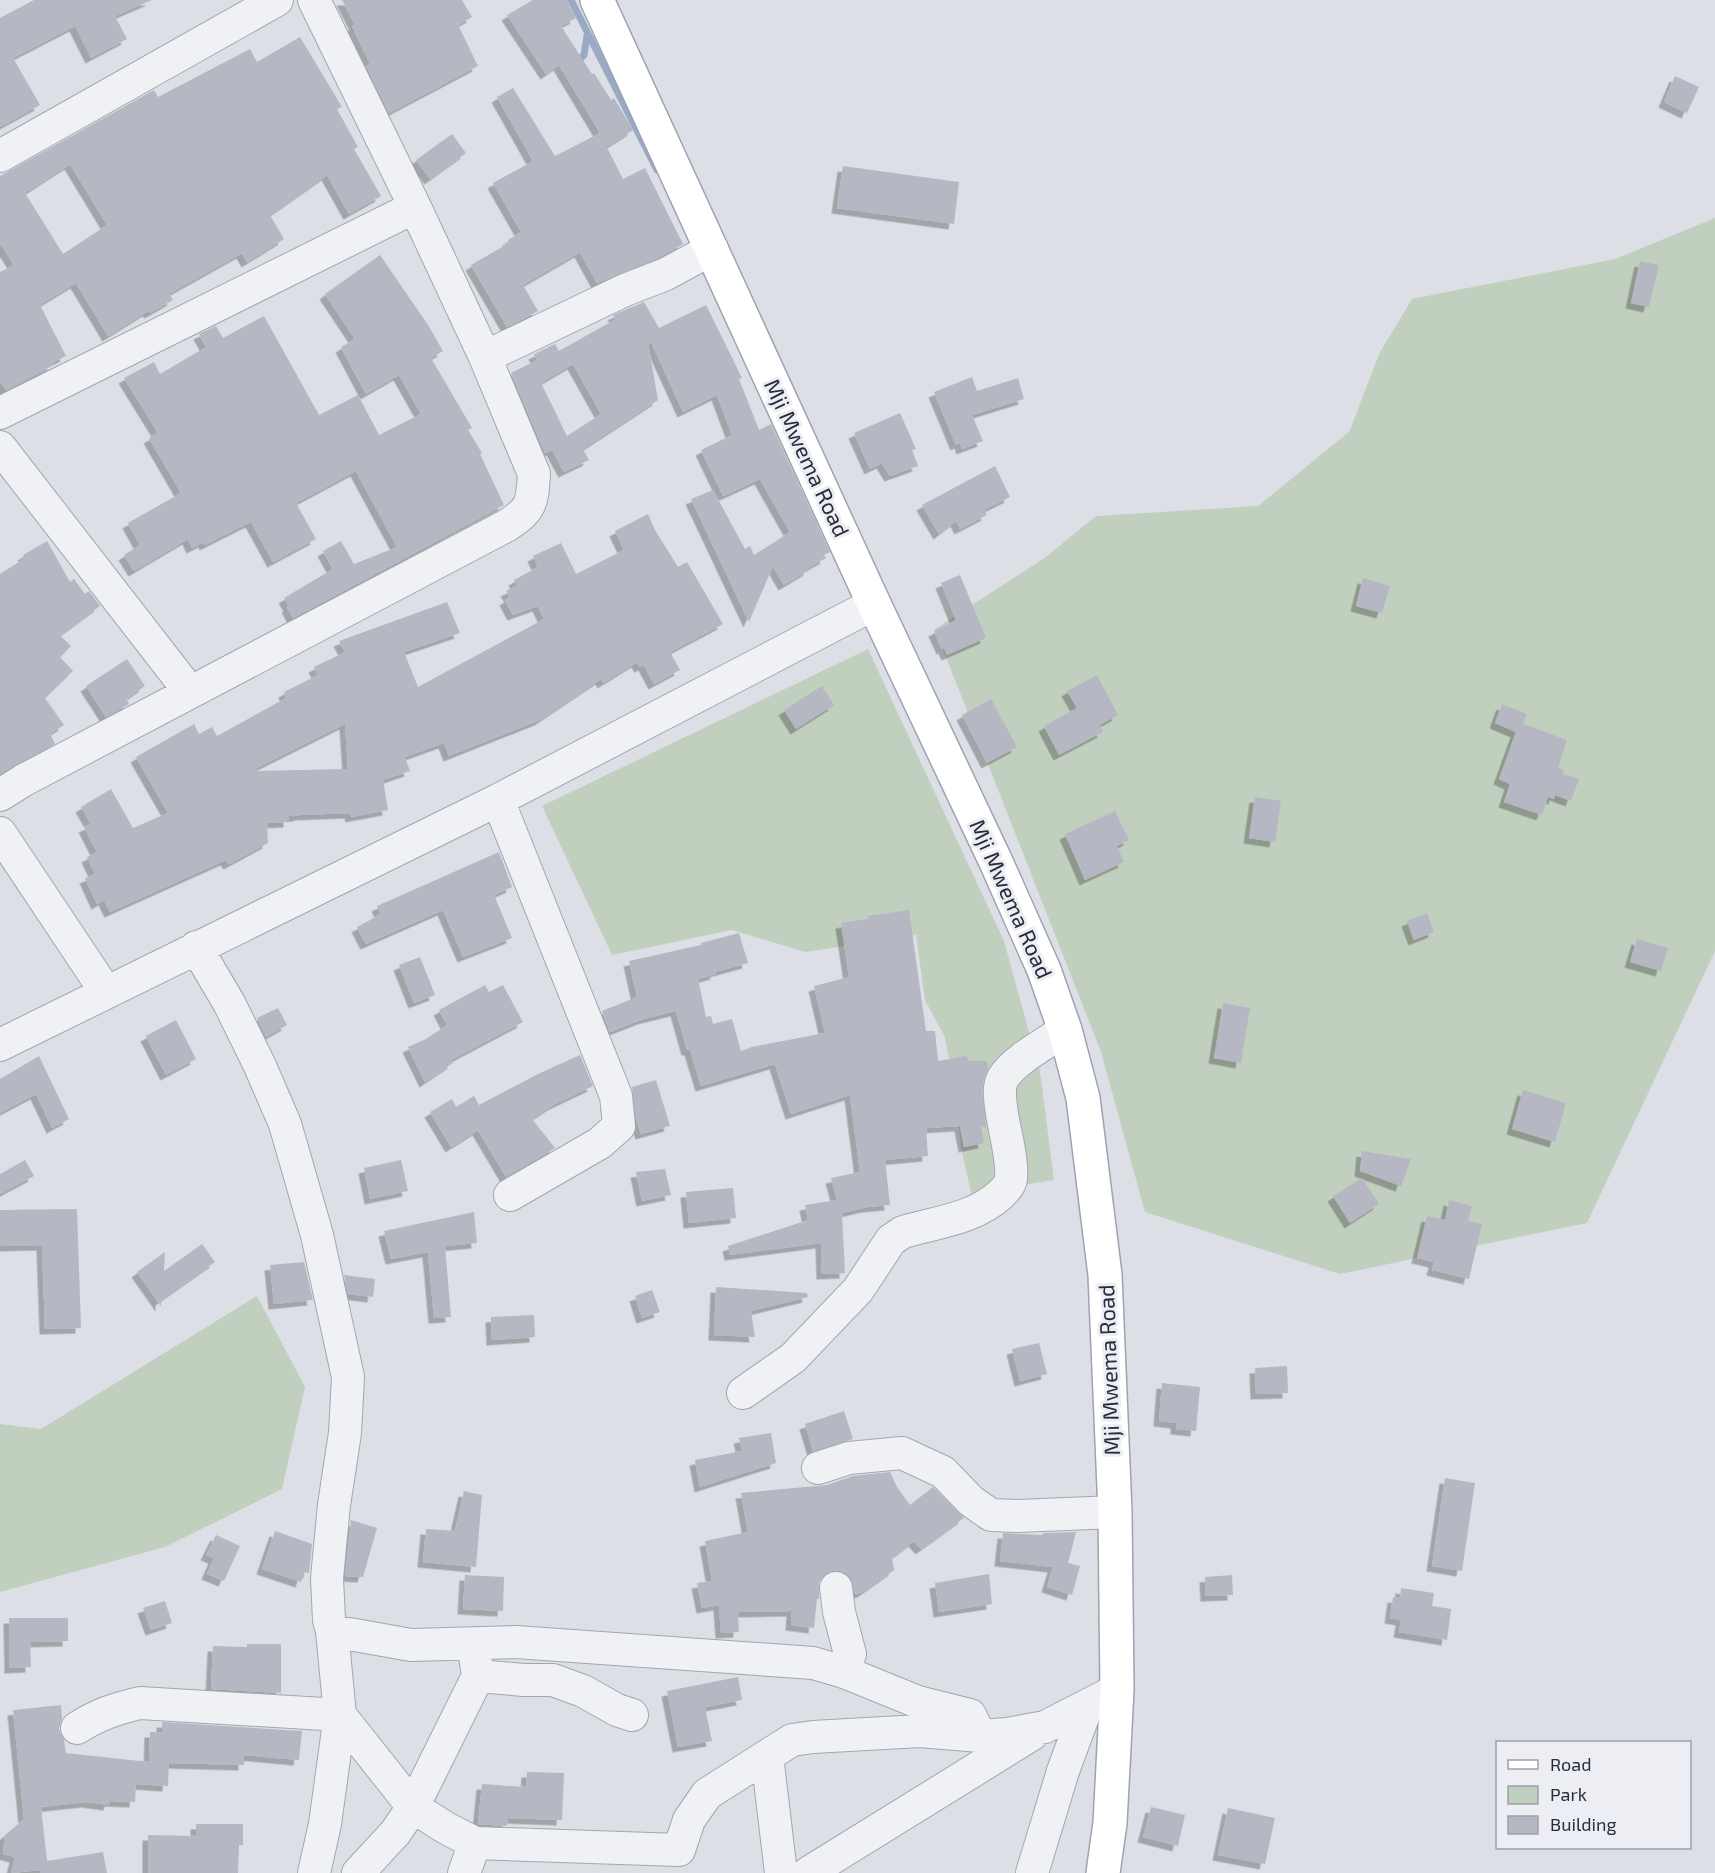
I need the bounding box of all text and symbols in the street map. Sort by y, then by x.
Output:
street label: Mji Mwema Road [759,374,856,541]
street label: Mji Mwema Road [964,815,1059,983]
street label: Mji Mwema Road [1092,1284,1125,1456]
legend [1496,1741,1691,1849]
text: Road [1550,1753,1591,1775]
text: Park [1550,1783,1587,1805]
text: Building [1550,1813,1617,1835]

